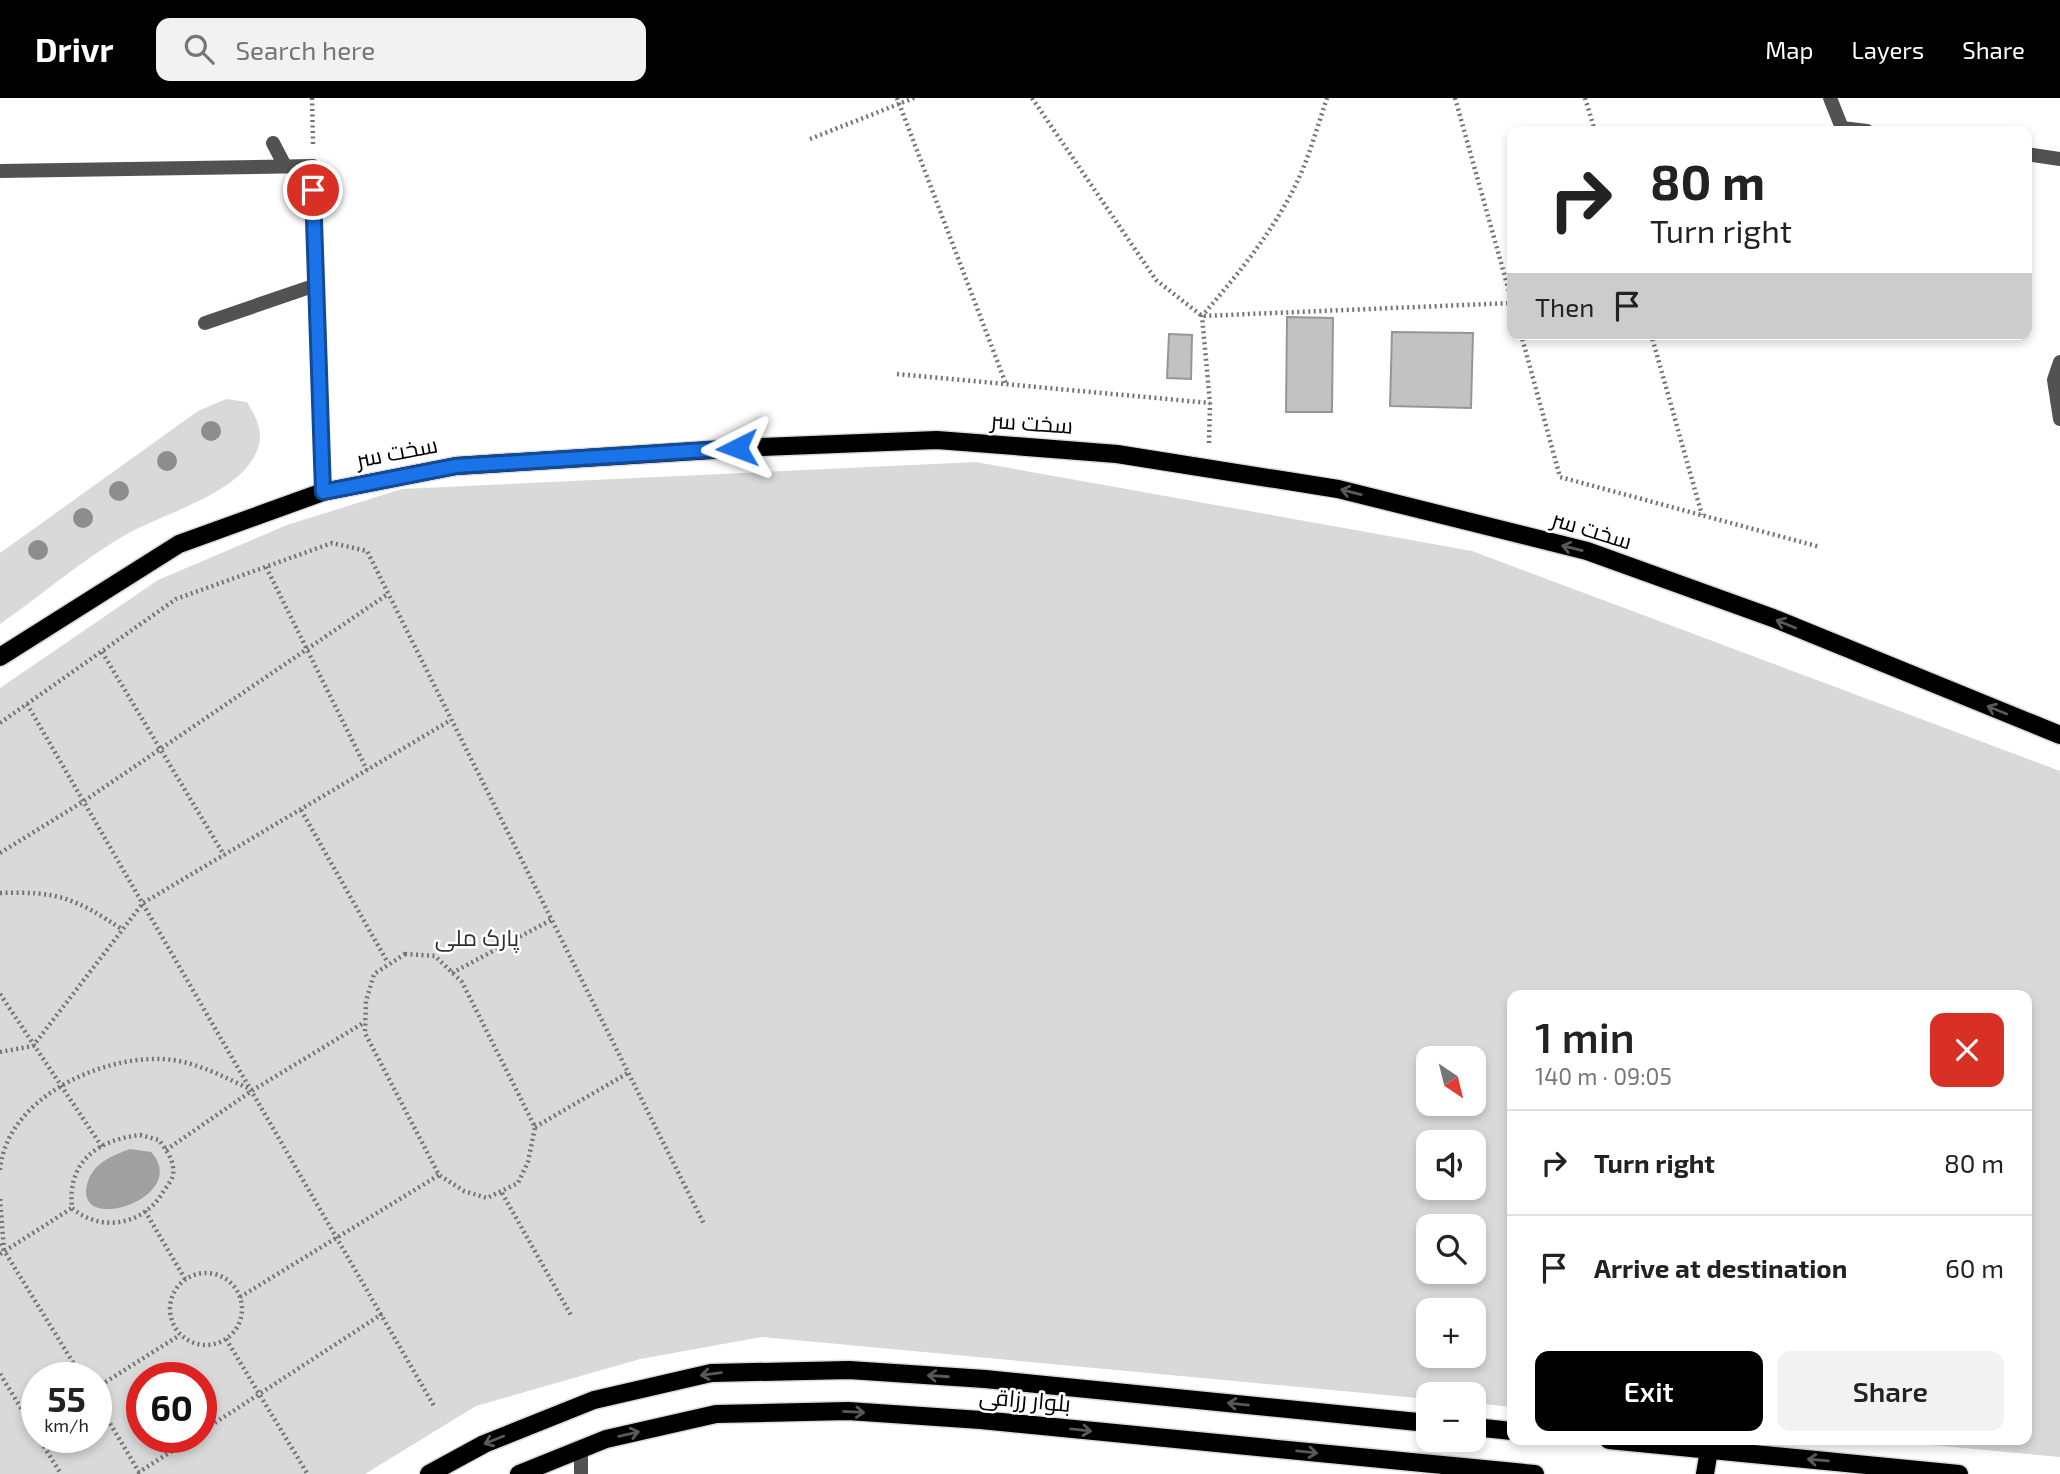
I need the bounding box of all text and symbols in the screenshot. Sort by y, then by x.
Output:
search box [156,18,646,81]
text: Drivr [35,29,114,69]
icon: search [180,30,218,68]
text: Search here [236,34,375,65]
text: Map [1765,35,1813,64]
text: Layers [1851,35,1924,64]
text: Share [1962,35,2025,64]
text: 80 m [1650,151,1765,210]
icon: right [1535,154,1626,245]
pin [283,160,343,220]
icon: arrive [294,171,332,209]
text: Turn right [1650,211,1792,249]
icon: arrive [1608,287,1646,325]
text: Then [1535,291,1594,322]
street label: سخت سر [988,405,1074,439]
position arrow [700,411,774,485]
street label: سخت سر [352,429,440,473]
one-way arrow [1340,485,1363,498]
street label: سخت سر [1547,503,1636,554]
one-way arrow [1561,541,1584,554]
one-way arrow [1776,616,1797,629]
one-way arrow [1986,702,2008,715]
park label: پارک ملی [435,923,519,953]
text: 1 min [1535,1011,1635,1061]
button: close [1930,1013,2004,1087]
north arrow [1416,1046,1486,1116]
map controls [1416,1046,1486,1452]
text: 140 m · 09:05 [1535,1062,1672,1090]
button: sound [1416,1130,1486,1200]
icon: right [1535,1144,1573,1182]
text: Turn right [1594,1147,1715,1178]
text: 80 m [1944,1147,2004,1178]
button: search [1416,1214,1486,1284]
icon: arrive [1535,1249,1573,1287]
text: Arrive at destination [1594,1252,1847,1283]
text: 60 m [1945,1252,2004,1283]
button: + [1416,1298,1486,1368]
button: Exit [1535,1351,1763,1431]
button: Share [1777,1351,2004,1431]
speed limit sign: 60 [126,1362,217,1453]
one-way arrow [700,1368,723,1381]
one-way arrow [928,1369,950,1382]
text: 55 [47,1377,86,1419]
street label: بلوار رزاقی [978,1381,1072,1418]
button: − [1416,1382,1486,1452]
one-way arrow [1227,1397,1250,1410]
one-way arrow [842,1405,865,1418]
text: km/h [44,1414,89,1436]
one-way arrow [1069,1424,1091,1437]
one-way arrow [617,1427,639,1440]
one-way arrow [484,1434,506,1447]
one-way arrow [1295,1446,1318,1459]
one-way arrow [1807,1454,1830,1467]

